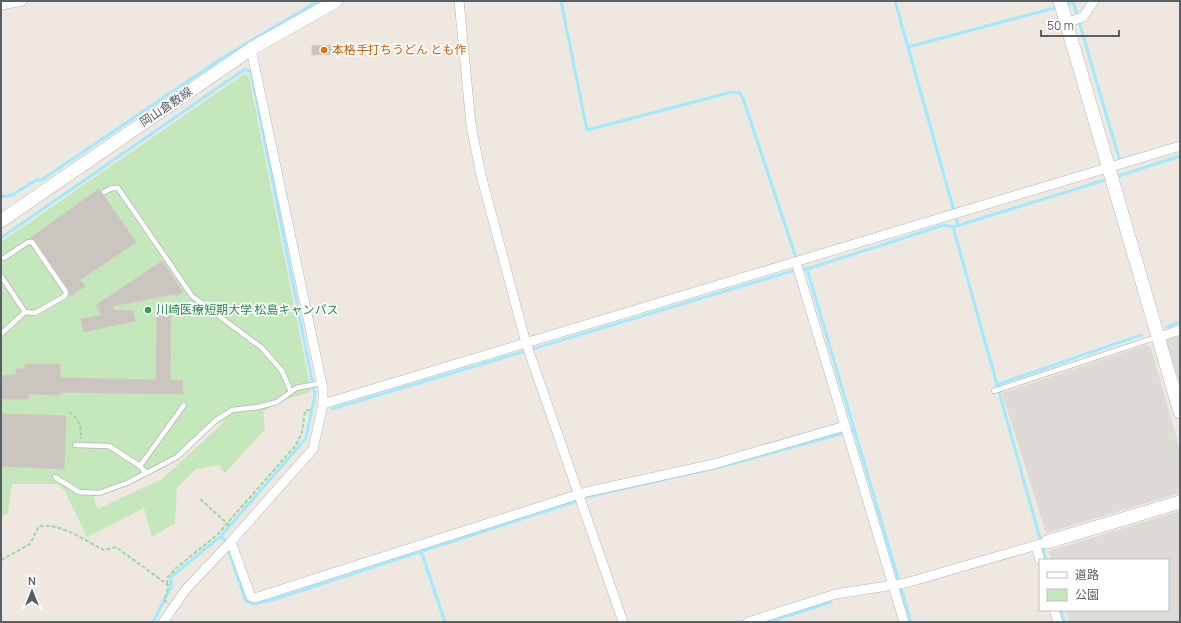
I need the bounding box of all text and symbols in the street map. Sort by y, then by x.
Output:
scale bar [1041,12,1119,38]
text: 50 m [1047,17,1074,34]
place label: 本格手打ちうどん とも作 [332,41,466,58]
marker: 本格手打ちうどん とも作 [319,45,329,55]
street label: 岡山倉敷線 [136,83,195,130]
place label: 川崎医療短期大学 松島キャンパス [156,301,338,318]
marker: 川崎医療短期大学 松島キャンパス [143,305,153,315]
legend [1039,559,1169,611]
text: 道路 [1075,566,1099,583]
north arrow [12,571,52,611]
text: N [28,573,36,588]
text: 公園 [1075,586,1099,603]

